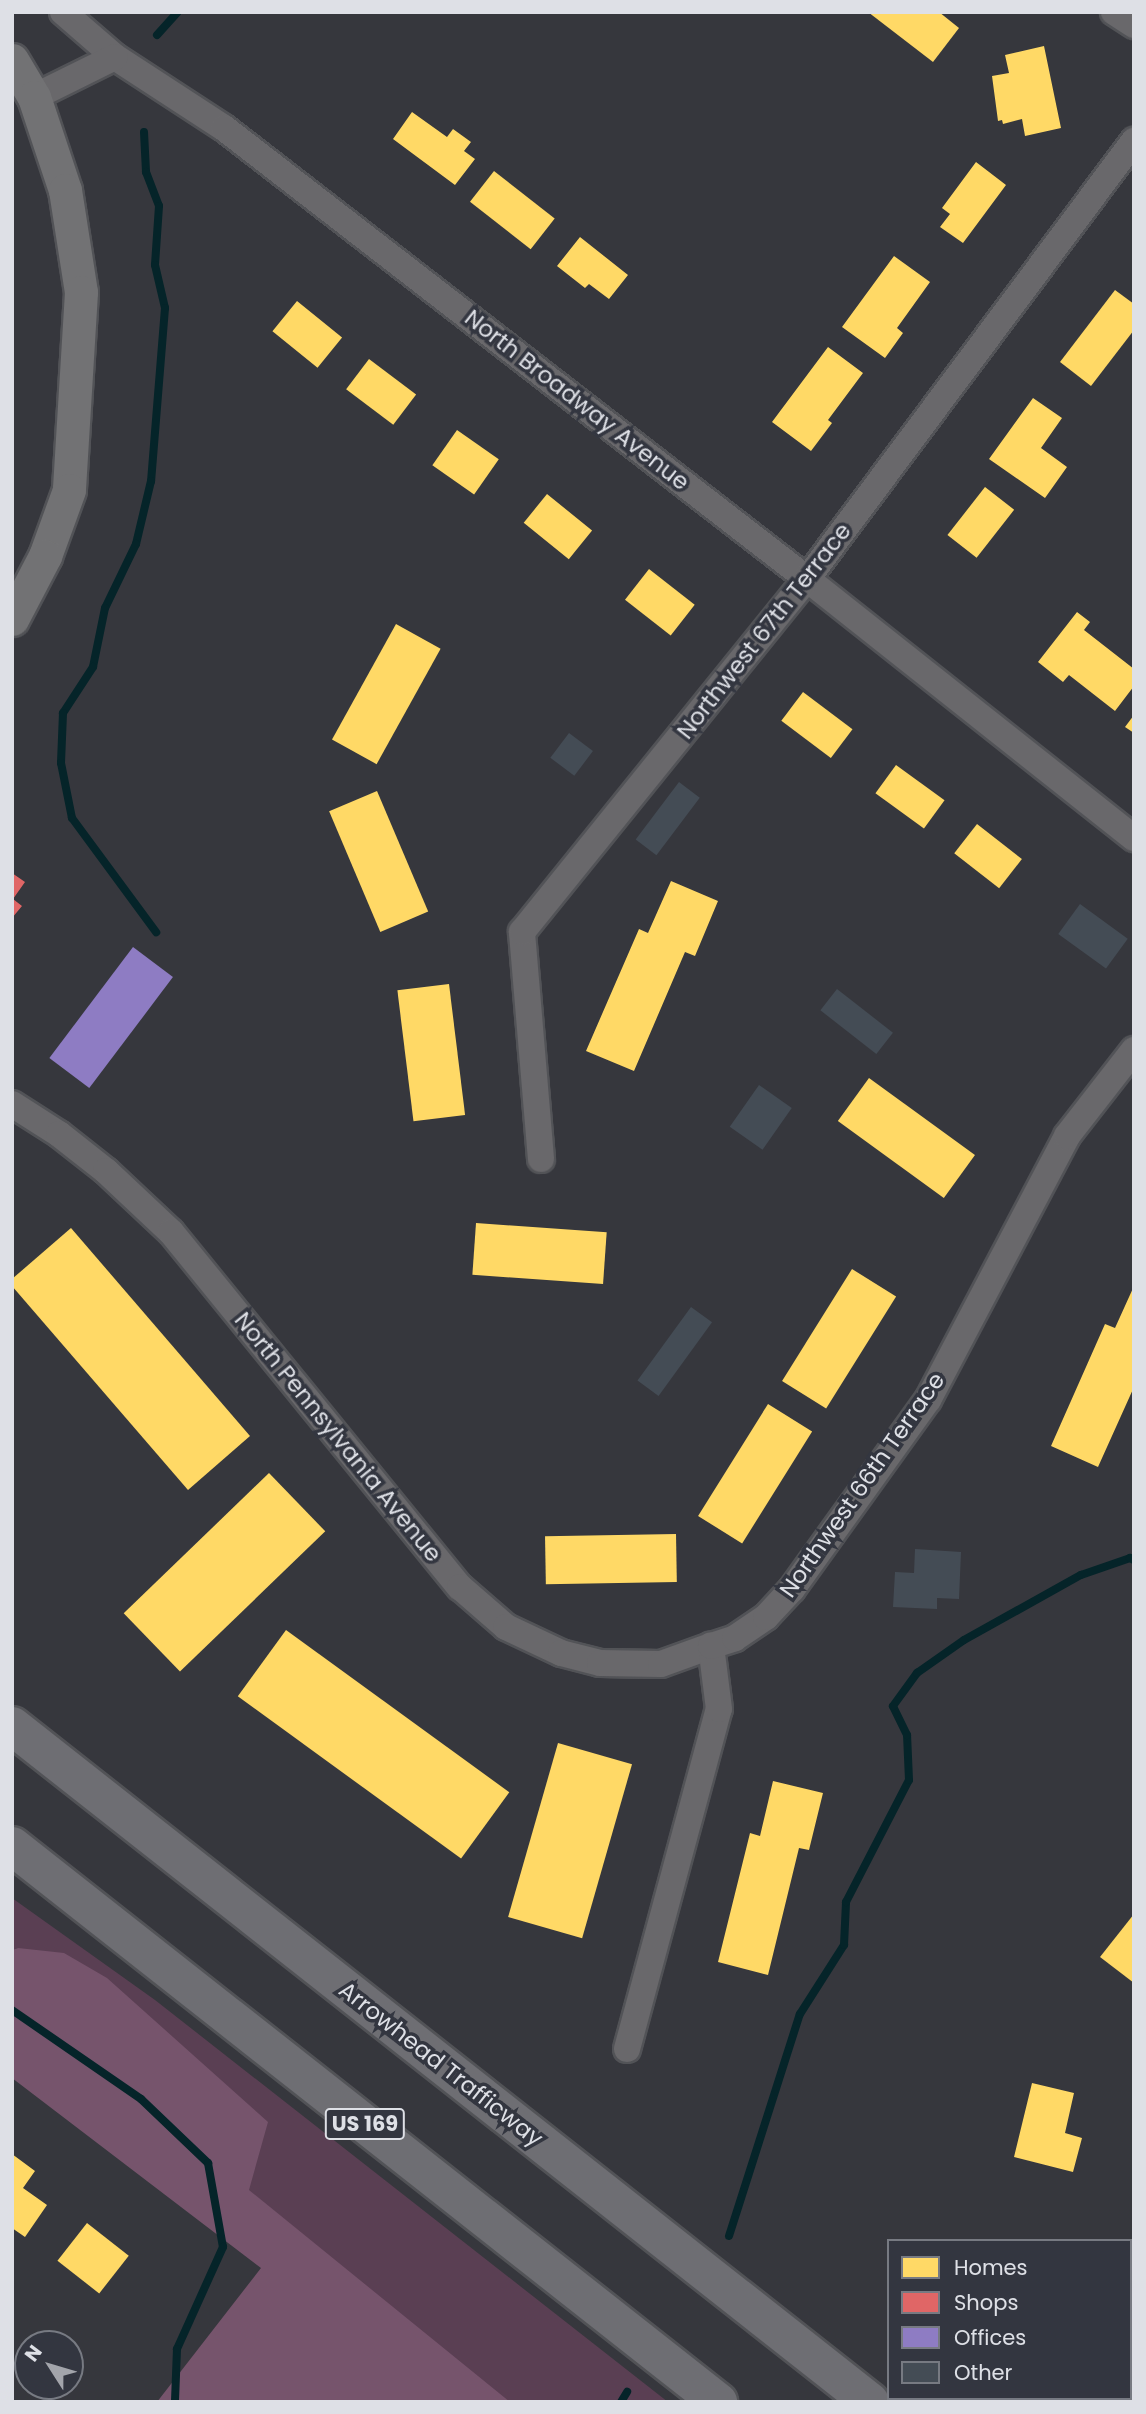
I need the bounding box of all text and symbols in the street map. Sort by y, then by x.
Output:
street label: North Broadway Avenue [459,304,695,496]
street label: Northwest 67th Terrace [671,518,857,744]
street label: North Pennsylvania Avenue [229,1307,447,1567]
street label: Northwest 66th Terrace [774,1367,950,1603]
street label: Arrowhead Trafficway [334,1976,548,2152]
road number: US 169 [325,2106,405,2142]
legend [887,2239,1132,2400]
text: Homes [954,2253,1028,2282]
text: Shops [954,2288,1018,2317]
text: Offices [954,2323,1026,2352]
north arrow [14,2330,84,2400]
text: N [18,2339,49,2367]
text: Other [954,2358,1012,2387]

